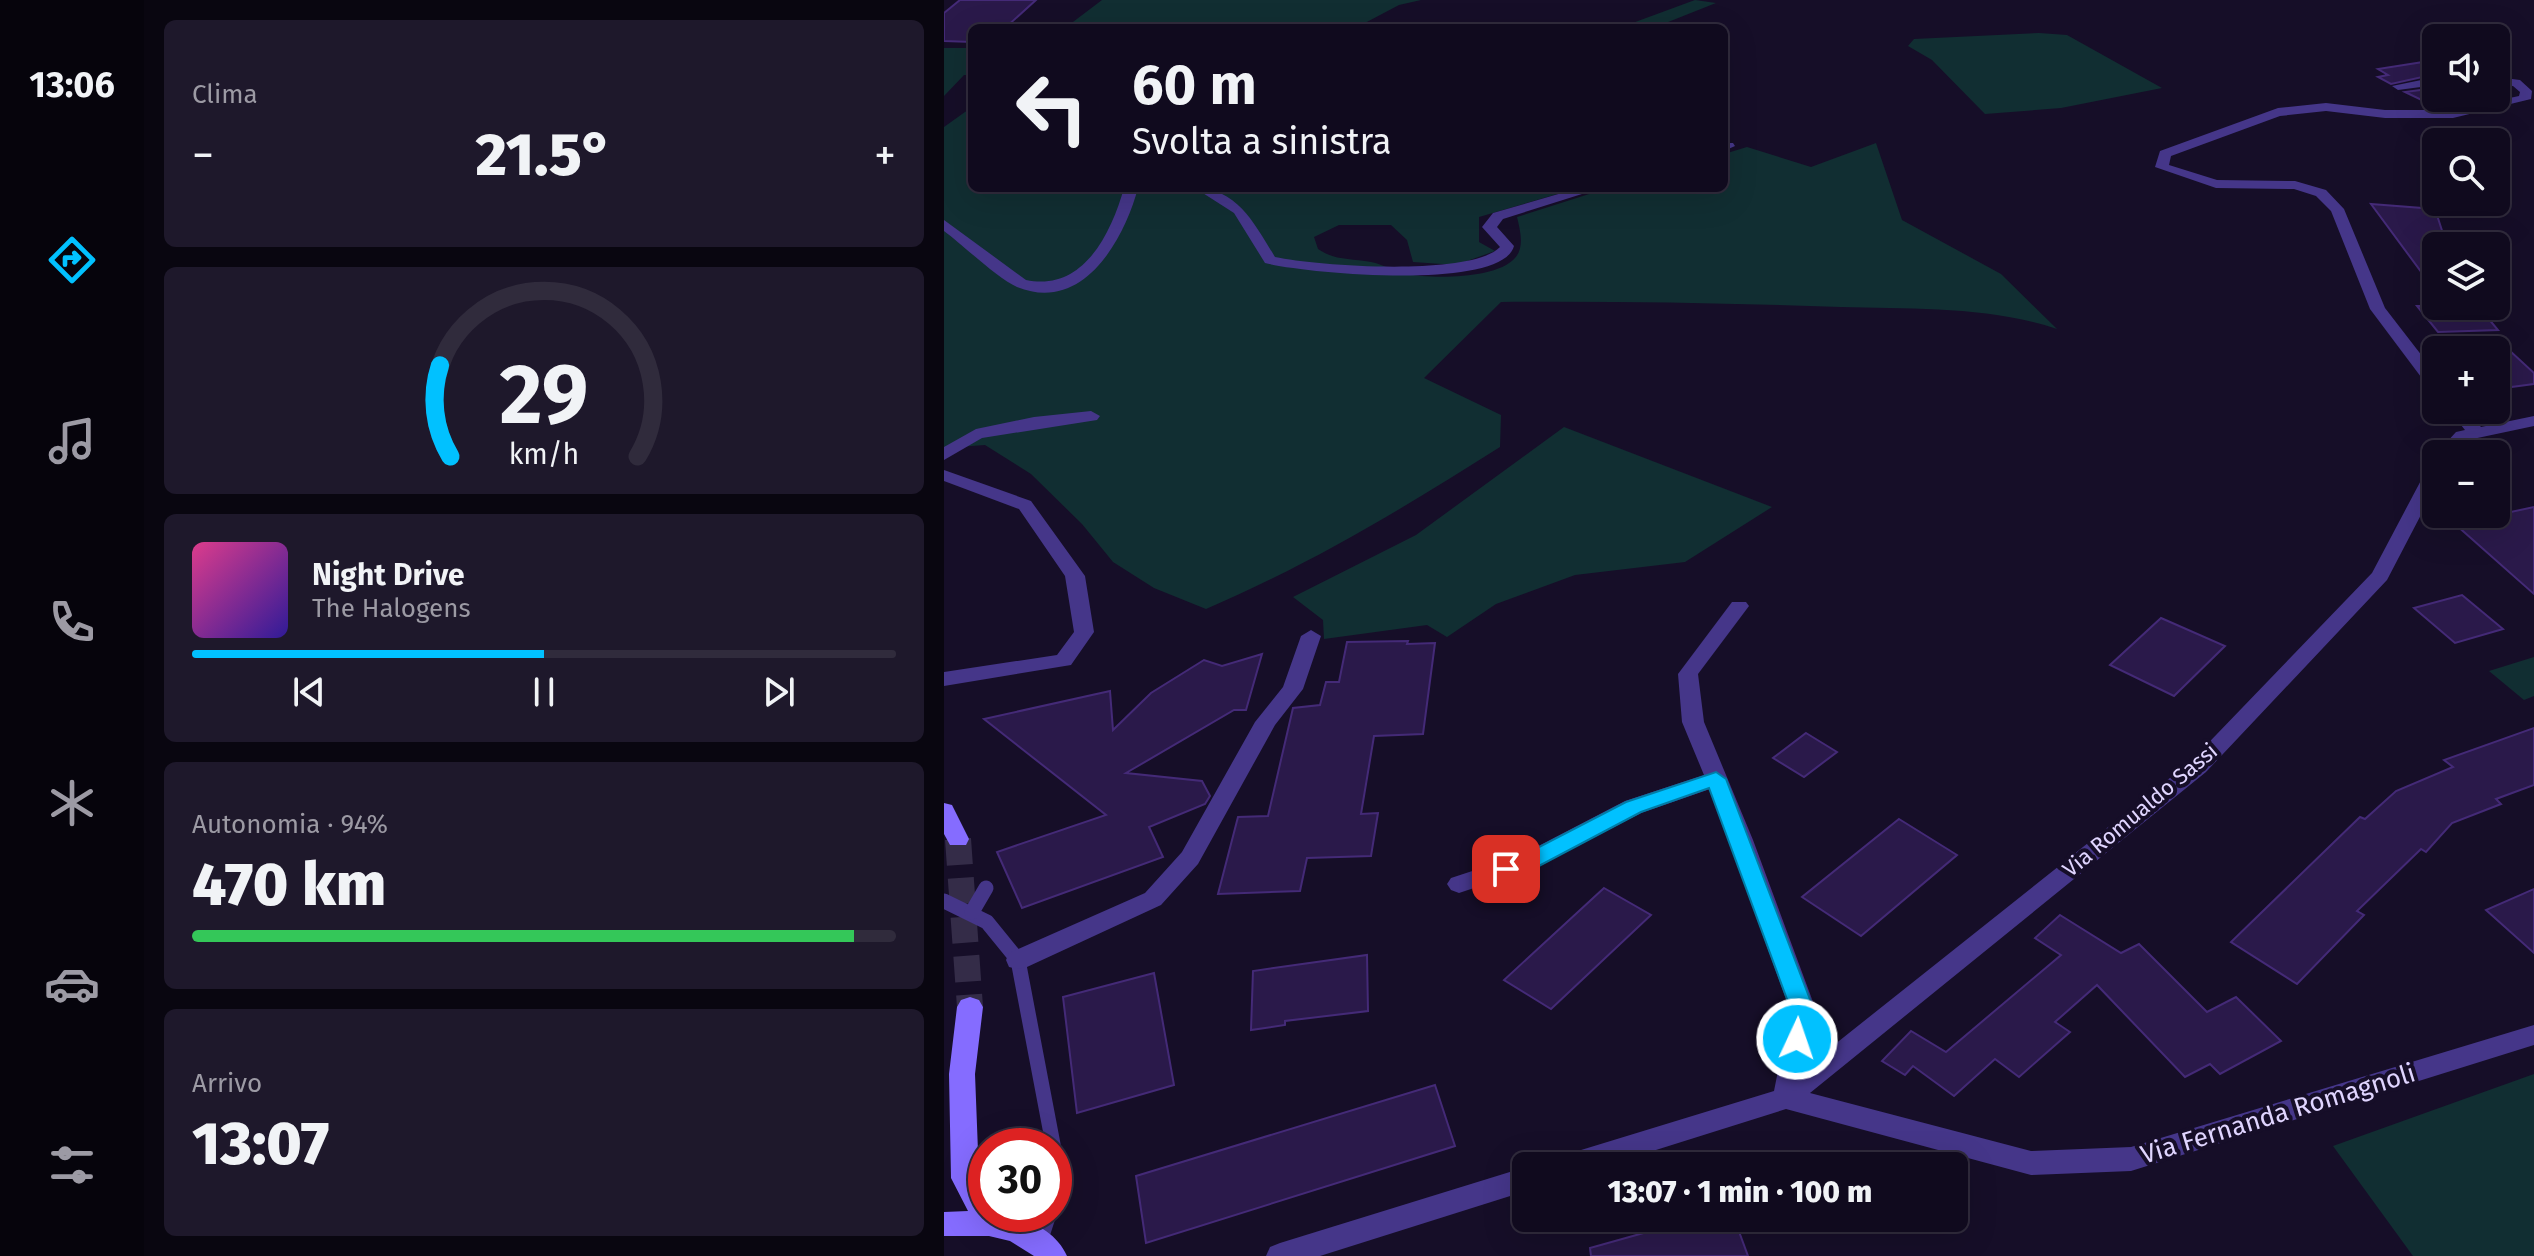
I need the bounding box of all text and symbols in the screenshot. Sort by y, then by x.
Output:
map controls [2422,24,2510,528]
button: sound [2422,24,2510,112]
text: 60 m [1132,52,1257,119]
icon: left [1000,56,1104,160]
text: 13:06 [29,63,115,107]
text: Clima [192,79,258,110]
text: 21.5° [476,119,612,191]
text: Svolta a sinistra [1132,120,1392,164]
button: search [2422,128,2510,216]
text: − [192,129,214,182]
text: + [874,129,896,182]
icon: directions [44,232,100,288]
button: layers [2422,232,2510,320]
button: + [2422,336,2510,424]
text: 29 [500,344,588,444]
icon: music [44,413,100,469]
text: km/h [509,437,579,472]
button: − [2422,440,2510,528]
text: Night Drive [312,557,465,593]
text: The Halogens [312,593,471,624]
icon: phone [44,594,100,650]
icon: previous [287,670,331,714]
icon: pause [522,670,566,714]
icon: next [757,670,801,714]
street label: Via Romualdo Sassi [2057,737,2223,883]
icon: climate [44,775,100,831]
text: Autonomia · 94% [192,809,388,840]
pin [1472,835,1540,903]
icon: arrive [1484,847,1528,891]
text: 470 km [192,849,386,921]
icon: car [44,956,100,1012]
position arrow [1755,997,1839,1081]
street label: Via Fernanda Romagnoli [2137,1057,2419,1171]
text: Arrivo [192,1068,262,1099]
text: 13:07 [192,1108,329,1180]
speed limit sign: 30 [968,1128,1072,1232]
icon: filters [44,1137,100,1193]
text: 13:07 · 1 min · 100 m [1608,1174,1872,1210]

